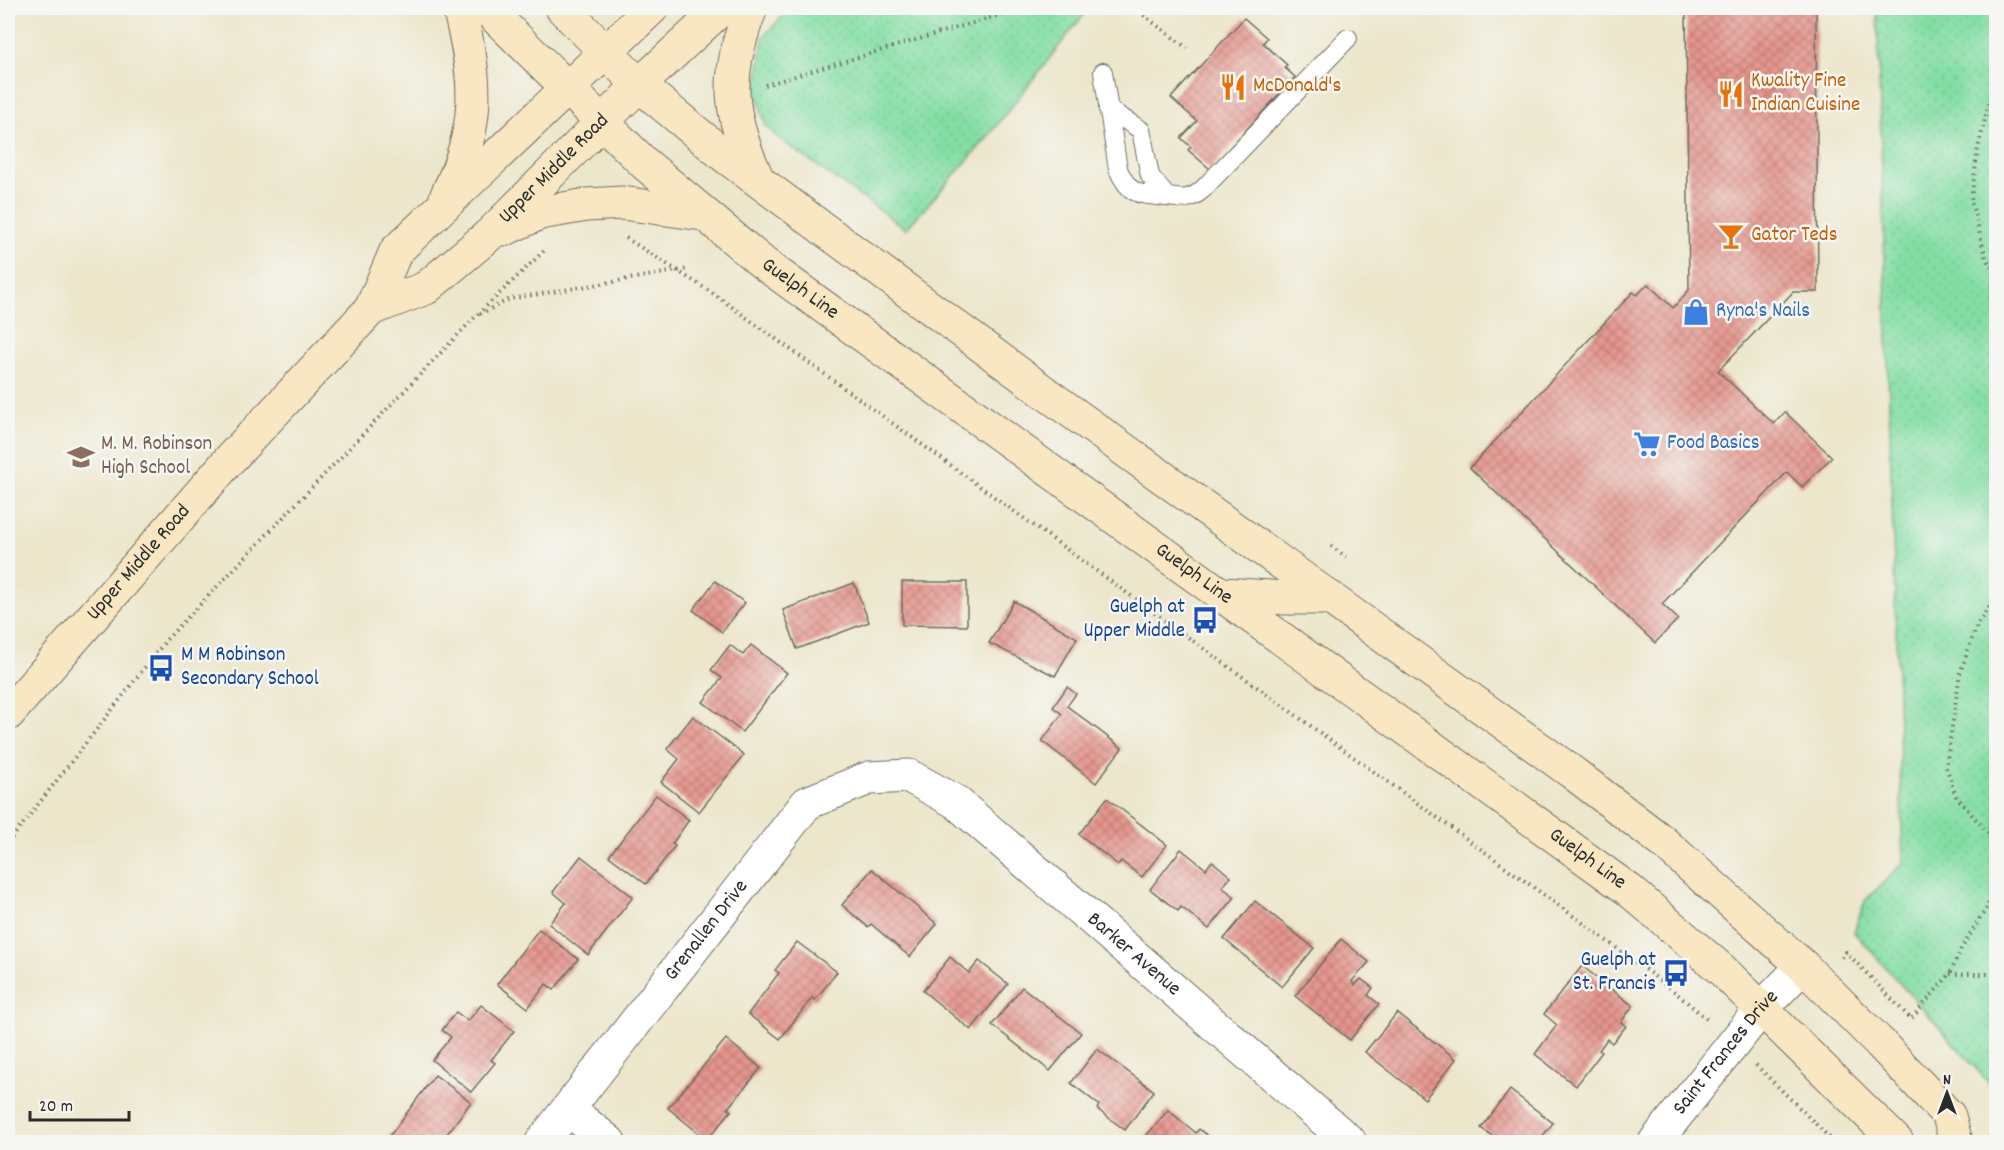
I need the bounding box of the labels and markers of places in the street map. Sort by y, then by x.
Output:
place label: Kwality Fine Indian Cuisine [1751,67,1860,121]
restaurant icon: McDonald's [1218,72,1248,102]
place label: McDonald's [1253,72,1341,102]
restaurant icon: Kwality Fine Indian Cuisine [1716,79,1746,109]
bar icon: Gator Teds [1716,221,1746,251]
place label: Gator Teds [1751,221,1837,251]
shop icon: Ryna's Nails [1681,297,1711,327]
place label: Ryna's Nails [1716,297,1810,327]
supermarket icon: Food Basics [1632,429,1662,459]
place label: Food Basics [1667,429,1759,459]
place label: M. M. Robinson High School [101,430,212,484]
school or university icon: M. M. Robinson High School [66,442,96,472]
place label: Guelph at Upper Middle [1084,593,1185,647]
bus stop icon: Guelph at Upper Middle [1190,605,1220,635]
place label: M M Robinson Secondary School [181,641,319,695]
bus stop icon: M M Robinson Secondary School [146,653,176,683]
place label: Guelph at St. Francis [1573,946,1656,1000]
bus stop icon: Guelph at St. Francis [1661,958,1691,988]

